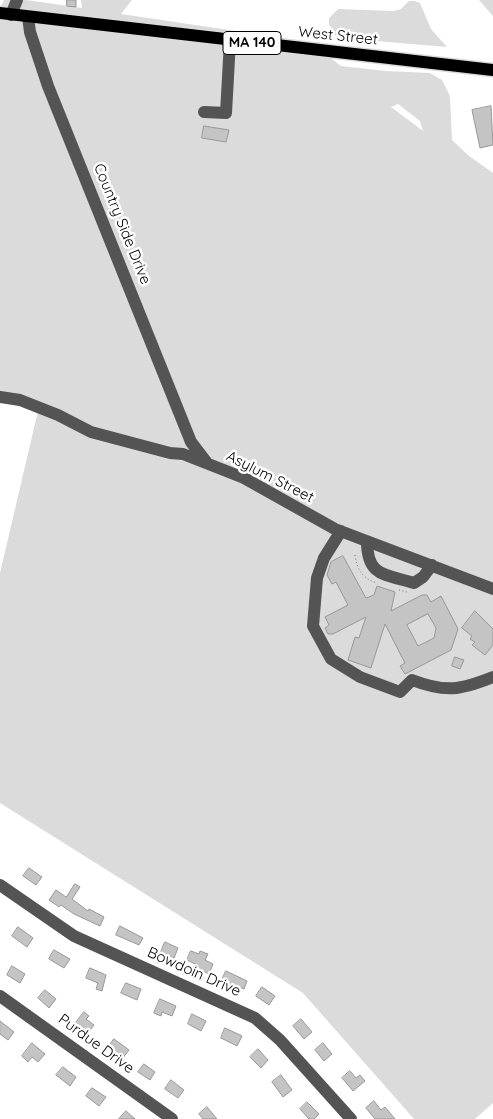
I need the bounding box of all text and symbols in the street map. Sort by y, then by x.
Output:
street label: West Street [297,23,379,49]
road number: MA 140 [223,32,281,54]
street label: Country Side Drive [90,161,154,287]
street label: Asylum Street [223,447,317,507]
street label: Bowdoin Drive [145,943,243,1001]
street label: Purdue Drive [55,1010,137,1078]

